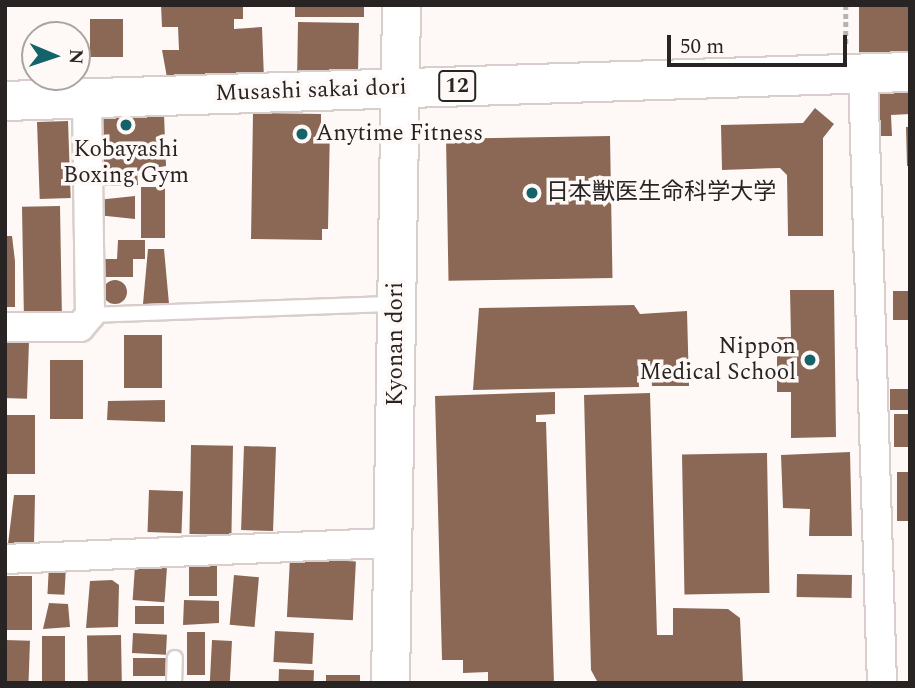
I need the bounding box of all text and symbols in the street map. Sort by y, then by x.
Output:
north arrow [21,21,91,91]
scale bar [670,21,850,65]
text: 50 m [680,31,724,63]
text: N [61,48,90,65]
road number: 12 [438,68,476,104]
street label: Musashi sakai dori [215,74,407,108]
marker: Kobayashi Boxing Gym [118,117,134,133]
place label: Anytime Fitness [316,120,483,148]
marker: Anytime Fitness [294,126,310,142]
place label: Kobayashi Boxing Gym [63,136,189,190]
place label: 日本獣医生命科学大学 [546,179,776,207]
marker: 日本獣医生命科学大学 [524,185,540,201]
street label: Kyonan dori [382,282,410,406]
place label: Nippon Medical School [639,333,796,387]
marker: Nippon Medical School [802,352,818,368]

